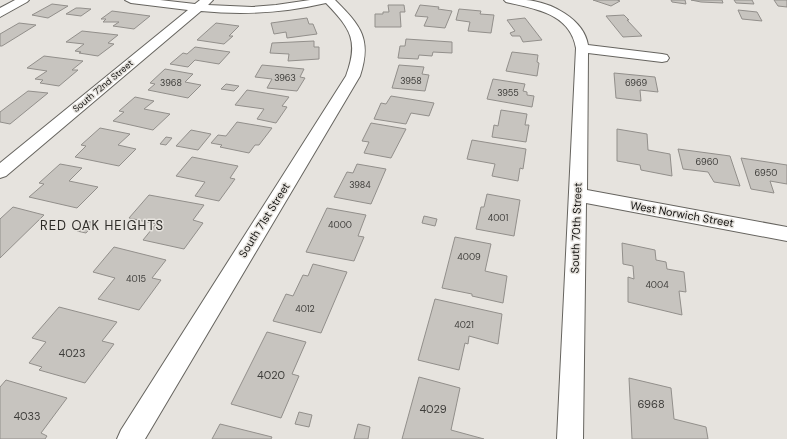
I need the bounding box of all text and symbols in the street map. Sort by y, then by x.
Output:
street label: South 72nd Street [70,57,136,115]
house number: 3963 [274,72,296,84]
house number: 3958 [400,75,422,87]
house number: 3968 [160,77,182,89]
house number: 6969 [625,77,647,89]
house number: 3955 [497,87,519,99]
house number: 6960 [696,156,718,168]
house number: 6950 [755,167,777,179]
house number: 3984 [349,179,371,191]
street label: South 71st Street [235,180,293,260]
street label: South 70th Street [567,182,585,274]
street label: West Norwich Street [629,198,735,230]
house number: 4001 [488,212,508,224]
district label: RED OAK HEIGHTS [40,217,164,234]
house number: 4000 [328,219,352,231]
house number: 4009 [457,251,481,263]
house number: 4015 [126,273,146,285]
house number: 4004 [645,279,669,291]
house number: 4012 [295,303,315,315]
house number: 4021 [454,319,474,331]
house number: 4023 [59,346,85,360]
house number: 4020 [257,368,285,382]
house number: 6968 [637,397,665,411]
house number: 4029 [419,402,447,416]
house number: 4033 [13,409,41,423]

